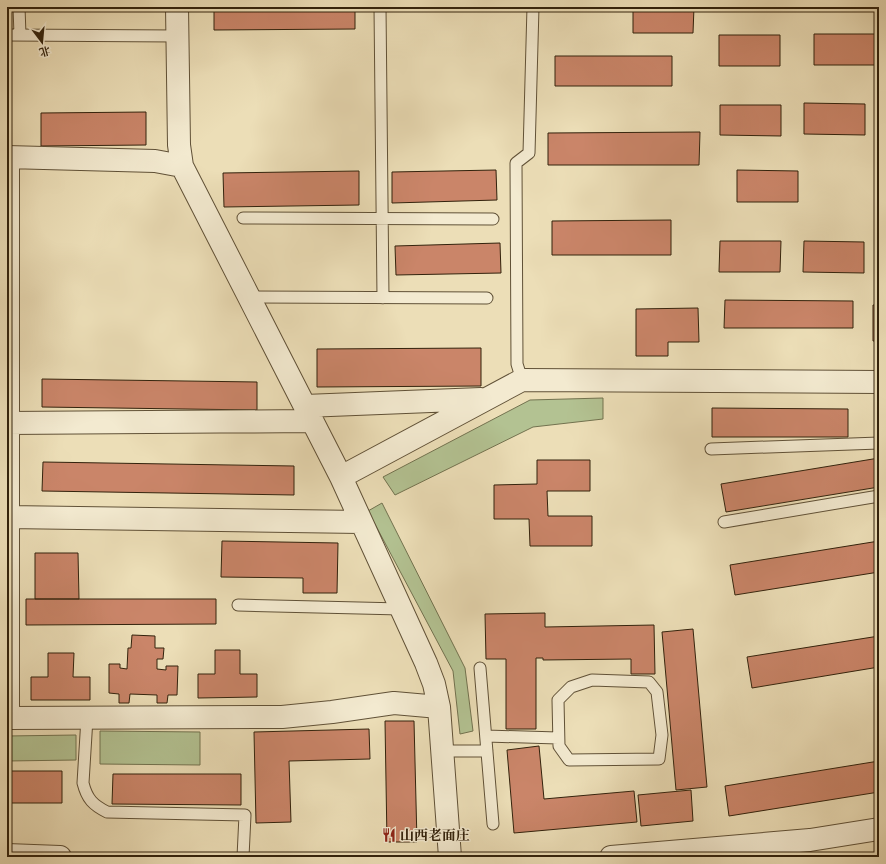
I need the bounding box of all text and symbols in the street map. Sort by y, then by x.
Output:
north arrow [22,22,62,62]
text: 北 [37,42,52,60]
place label: 山西老面庄 [400,826,470,845]
restaurant icon: 山西老面庄 [381,827,397,843]

